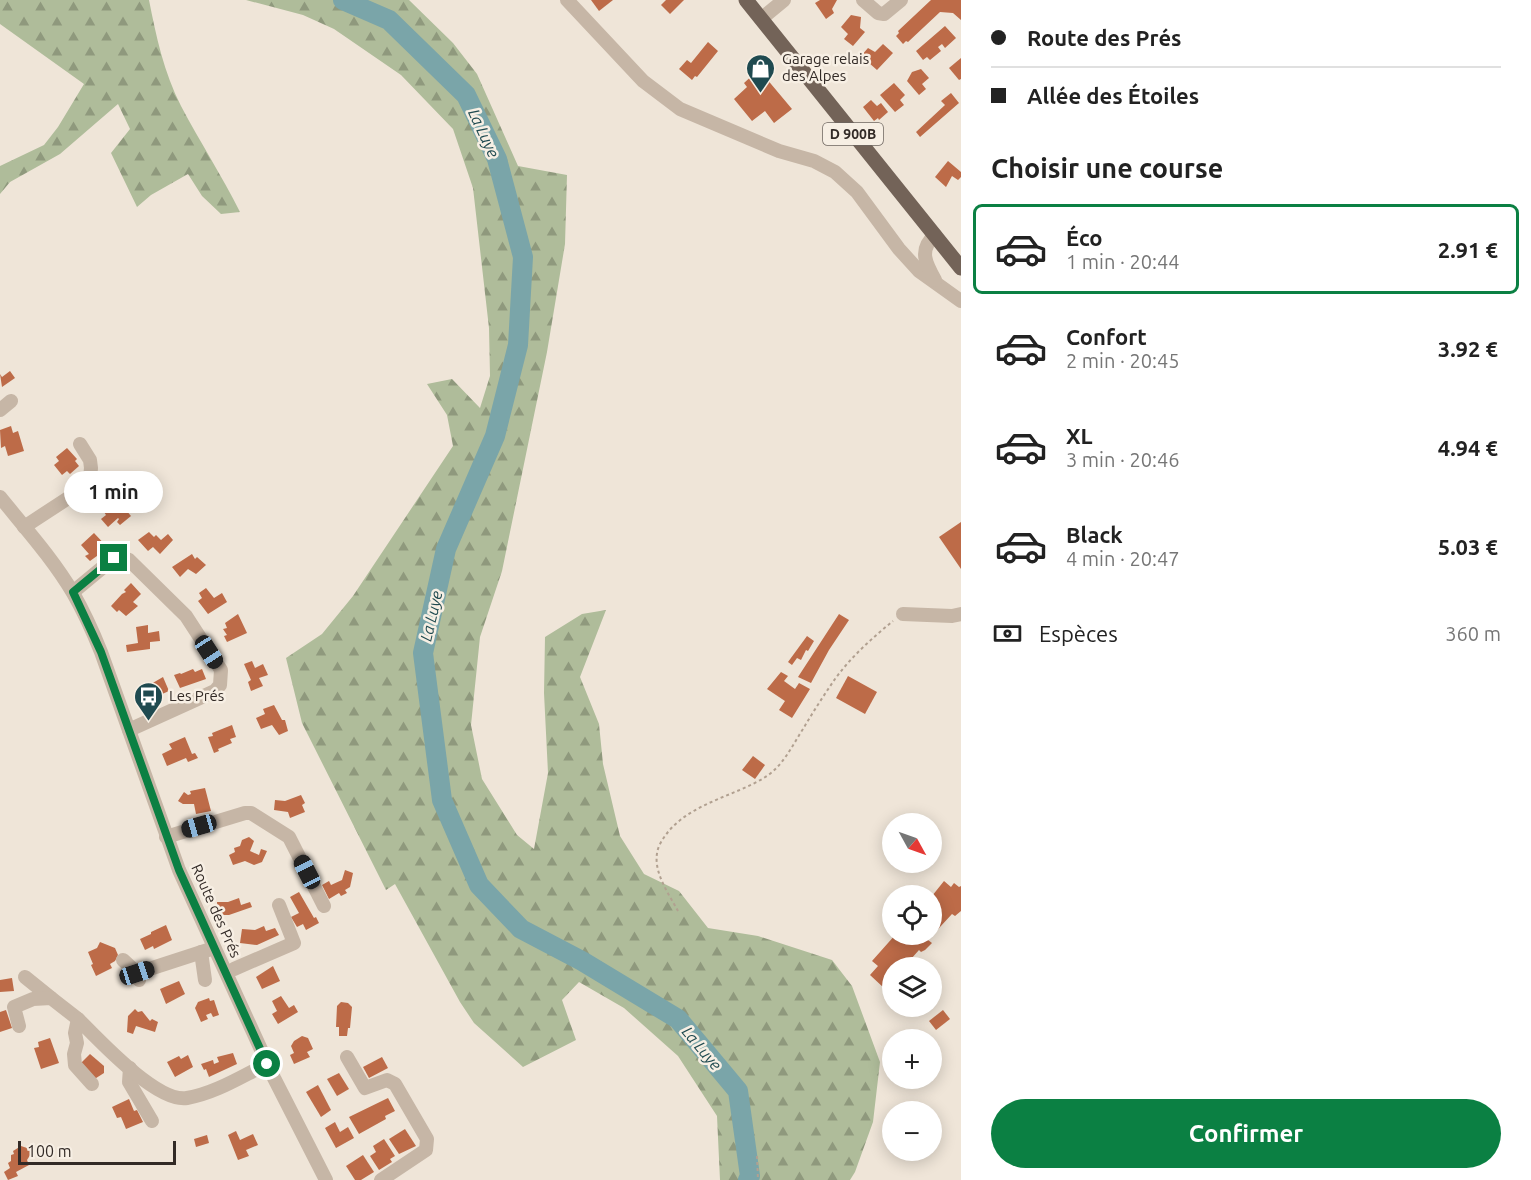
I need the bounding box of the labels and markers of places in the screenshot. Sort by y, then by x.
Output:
place label: Garage relais des Alpes [782,50,869,84]
shop icon: Garage relais des Alpes [745,52,777,94]
bus stop icon: Les Prés [132,680,164,722]
place label: Les Prés [169,687,224,704]

